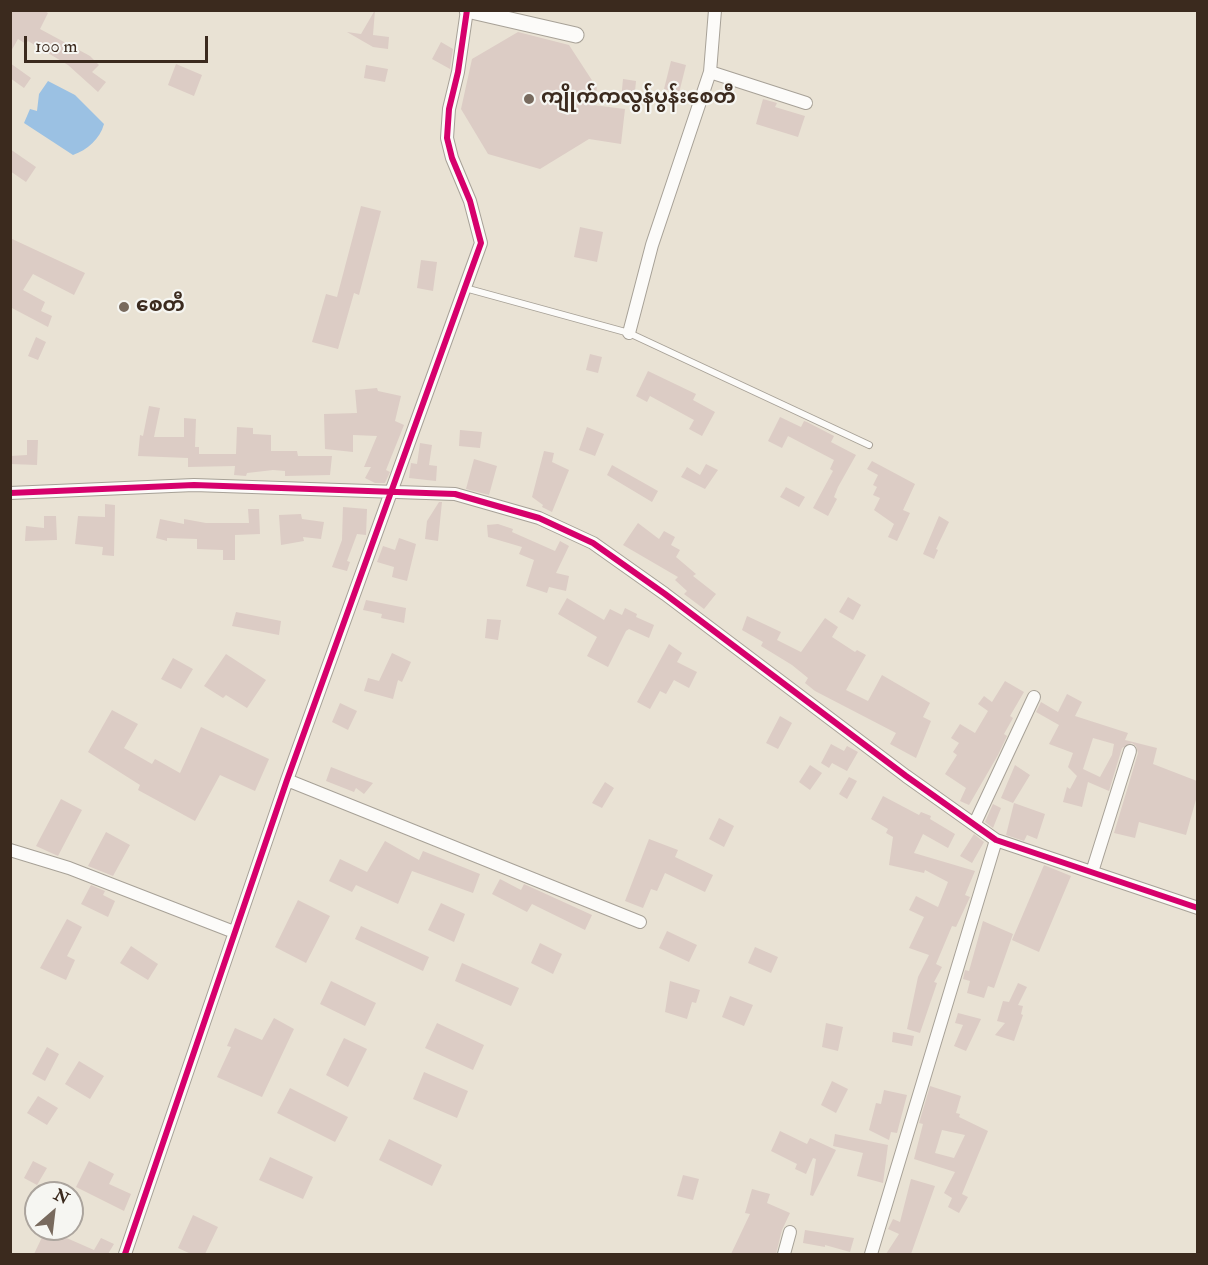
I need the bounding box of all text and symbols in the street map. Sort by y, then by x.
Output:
scale bar [27,24,212,62]
text: 100 m [35,35,78,58]
place label: ကျိုက်ကလွန်ပွန်းစေတီ [541,87,736,111]
marker: ကျိုက်ကလွန်ပွန်းစေတီ [522,92,536,106]
place label: စေတီ [136,295,185,319]
marker: စေတီ [117,300,131,314]
north arrow [24,1181,84,1241]
text: N [50,1185,73,1209]

